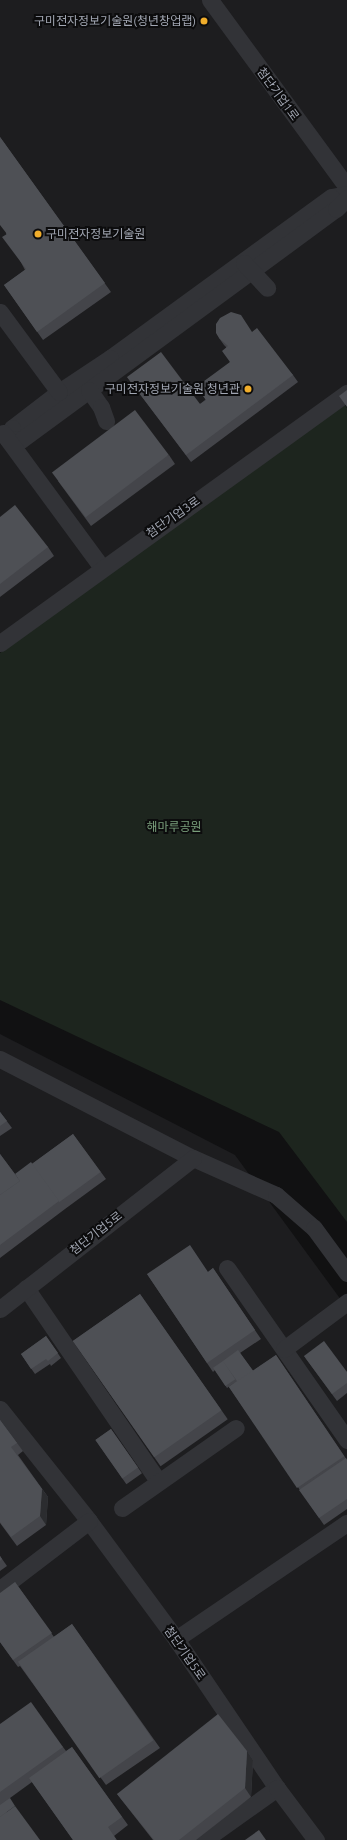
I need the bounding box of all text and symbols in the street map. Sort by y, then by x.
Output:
place label: 구미전자정보기술원(청년창업랩) [34,14,196,28]
marker: 구미전자정보기술원(청년창업랩) [199,16,209,26]
street label: 첨단기업1로 [254,65,302,123]
place label: 구미전자정보기술원 [46,227,145,241]
marker: 구미전자정보기술원 [33,229,43,239]
place label: 구미전자정보기술원 청년관 [105,382,240,396]
marker: 구미전자정보기술원 청년관 [243,384,253,394]
street label: 첨단기업3로 [143,493,203,541]
park label: 해마루공원 [146,820,202,834]
street label: 첨단기업5로 [67,1208,125,1258]
street label: 첨단기업5로 [161,1623,209,1683]

